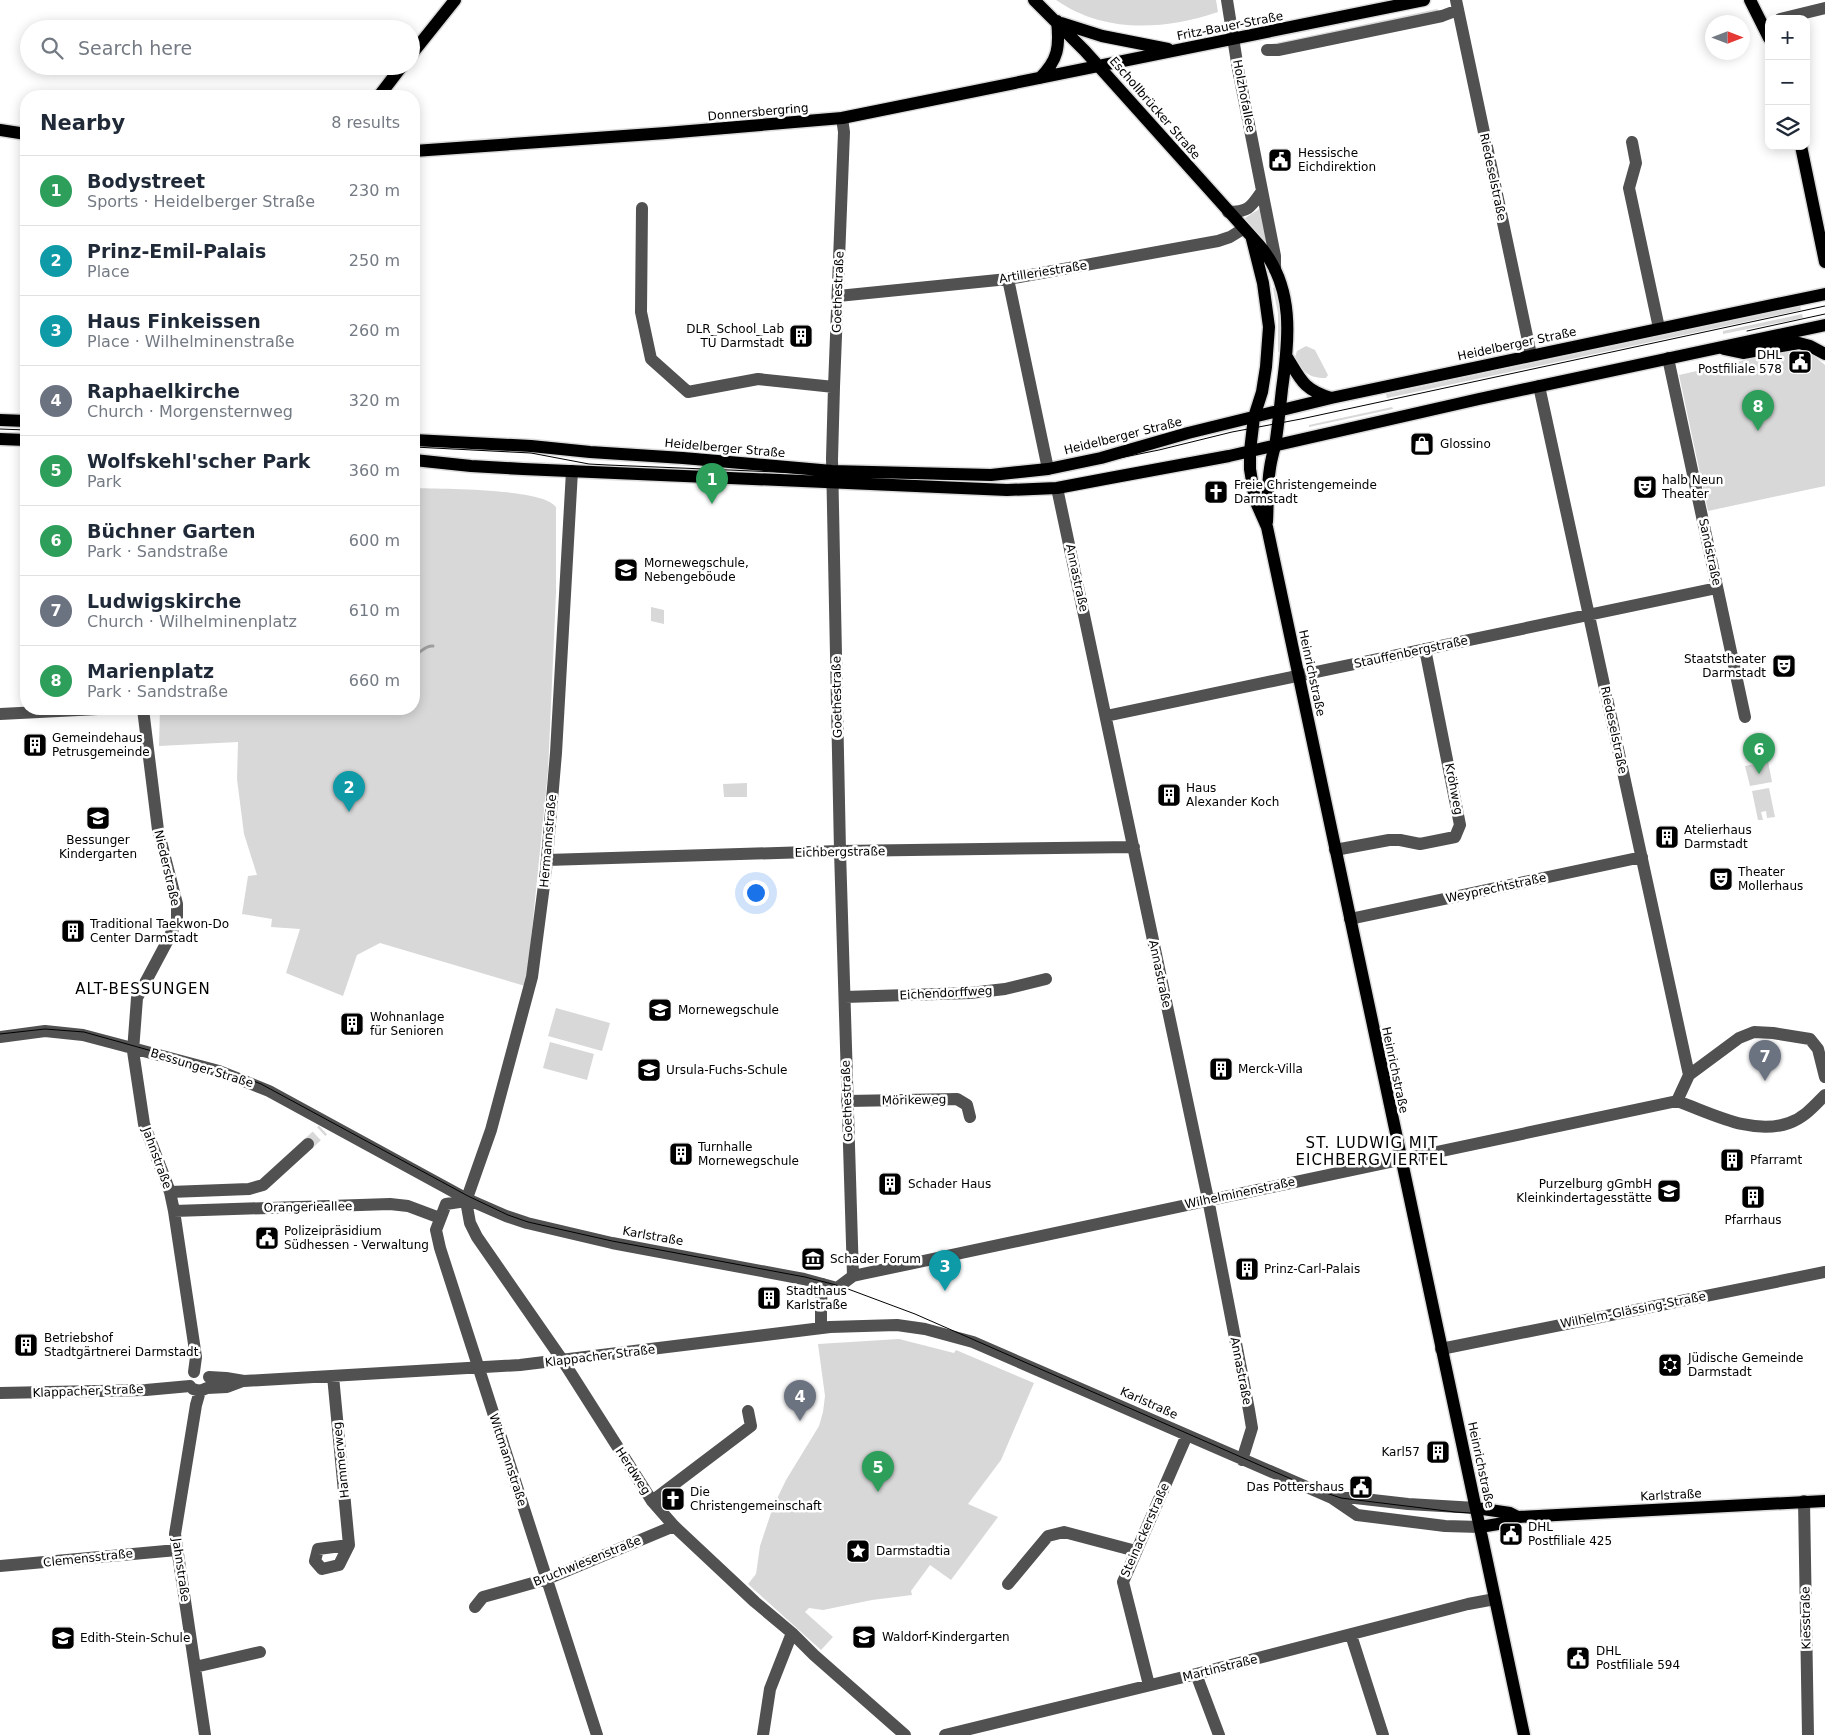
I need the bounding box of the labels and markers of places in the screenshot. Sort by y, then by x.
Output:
place label: Hessische Eichdirektion [1298,146,1376,174]
public building icon: Hessische Eichdirektion [1267,147,1293,173]
place label: DLR_School_Lab TU Darmstadt [686,322,784,350]
building icon: DLR_School_Lab TU Darmstadt [788,323,814,349]
place label: DHL Postfiliale 578 [1698,348,1782,376]
public building icon: DHL Postfiliale 578 [1787,349,1813,375]
pin: 8 [1742,390,1774,431]
shop icon: Glossino [1409,431,1435,457]
place label: Glossino [1440,437,1491,451]
pin: 1 [696,463,728,504]
place label: halb Neun Theater [1661,473,1723,501]
theatre icon: halb Neun Theater [1632,474,1658,500]
place label: Freie Christengemeinde Darmstadt [1234,478,1377,506]
church icon: Freie Christengemeinde Darmstadt [1203,479,1229,505]
place label: Mornewegschule, Nebengeböude [644,556,749,584]
school or university icon: Mornewegschule, Nebengeböude [613,557,639,583]
place label: Staatstheater Darmstadt [1684,652,1766,680]
theatre icon: Staatstheater Darmstadt [1771,653,1797,679]
place label: Gemeindehaus Petrusgemeinde [52,731,150,759]
building icon: Gemeindehaus Petrusgemeinde [22,732,48,758]
pin: 6 [1743,733,1775,774]
pin: 2 [333,771,365,812]
place label: Haus Alexander Koch [1186,781,1279,809]
building icon: Haus Alexander Koch [1156,782,1182,808]
school or university icon: Bessunger Kindergarten [85,805,111,831]
place label: Atelierhaus Darmstadt [1684,823,1752,851]
building icon: Atelierhaus Darmstadt [1654,824,1680,850]
place label: Bessunger Kindergarten [59,833,137,861]
place label: Theater Mollerhaus [1737,865,1803,893]
theatre icon: Theater Mollerhaus [1708,866,1734,892]
place label: Traditional Taekwon-Do Center Darmstadt [89,917,229,945]
building icon: Traditional Taekwon-Do Center Darmstadt [60,918,86,944]
school or university icon: Mornewegschule [647,997,673,1023]
place label: Mornewegschule [678,1003,779,1017]
place label: Wohnanlage für Senioren [370,1010,444,1038]
building icon: Wohnanlage für Senioren [339,1011,365,1037]
pin: 7 [1749,1040,1781,1081]
building icon: Merck-Villa [1208,1056,1234,1082]
school or university icon: Ursula-Fuchs-Schule [636,1057,662,1083]
place label: Merck-Villa [1238,1062,1303,1076]
place label: Ursula-Fuchs-Schule [666,1063,787,1077]
place label: Turnhalle Mornewegschule [697,1140,799,1168]
building icon: Turnhalle Mornewegschule [668,1141,694,1167]
building icon: Pfarramt [1719,1147,1745,1173]
place label: Pfarramt [1750,1153,1803,1167]
building icon: Schader Haus [877,1171,903,1197]
place label: Schader Haus [908,1177,991,1191]
place label: Purzelburg gGmbH Kleinkindertagesstätte [1516,1177,1652,1205]
school or university icon: Purzelburg gGmbH Kleinkindertagesstätte [1656,1178,1682,1204]
building icon: Pfarrhaus [1740,1184,1766,1210]
place label: Pfarrhaus [1724,1213,1782,1227]
place label: Polizeipräsidium Südhessen - Verwaltung [284,1224,429,1252]
public building icon: Polizeipräsidium Südhessen - Verwaltung [254,1225,280,1251]
museum icon: Schader Forum [800,1246,826,1272]
pin: 3 [929,1250,961,1291]
place label: Schader Forum [830,1252,921,1266]
building icon: Prinz-Carl-Palais [1234,1256,1260,1282]
place label: Prinz-Carl-Palais [1264,1262,1360,1276]
place label: Stadthaus Karlstraße [786,1284,847,1312]
building icon: Stadthaus Karlstraße [756,1285,782,1311]
place label: Betriebshof Stadtgärtnerei Darmstadt [44,1331,199,1359]
building icon: Betriebshof Stadtgärtnerei Darmstadt [13,1332,39,1358]
place label: Jüdische Gemeinde Darmstadt [1687,1351,1803,1379]
synagogue icon: Jüdische Gemeinde Darmstadt [1657,1352,1683,1378]
pin: 4 [784,1380,816,1421]
building icon: Karl57 [1425,1439,1451,1465]
place label: Karl57 [1381,1445,1420,1459]
pin: 5 [862,1451,894,1492]
public building icon: Das Pottershaus [1348,1474,1374,1500]
place label: Das Pottershaus [1246,1480,1344,1494]
place label: Die Christengemeinschaft [690,1485,822,1513]
church icon: Die Christengemeinschaft [660,1486,686,1512]
place label: DHL Postfiliale 425 [1528,1520,1612,1548]
public building icon: DHL Postfiliale 425 [1498,1521,1524,1547]
place icon: Darmstadtia [845,1538,871,1564]
place label: Darmstadtia [876,1544,950,1558]
school or university icon: Waldorf-Kindergarten [851,1624,877,1650]
school or university icon: Edith-Stein-Schule [50,1625,76,1651]
place label: Waldorf-Kindergarten [882,1630,1010,1644]
place label: Edith-Stein-Schule [80,1631,190,1645]
place label: DHL Postfiliale 594 [1596,1644,1680,1672]
public building icon: DHL Postfiliale 594 [1565,1645,1591,1671]

